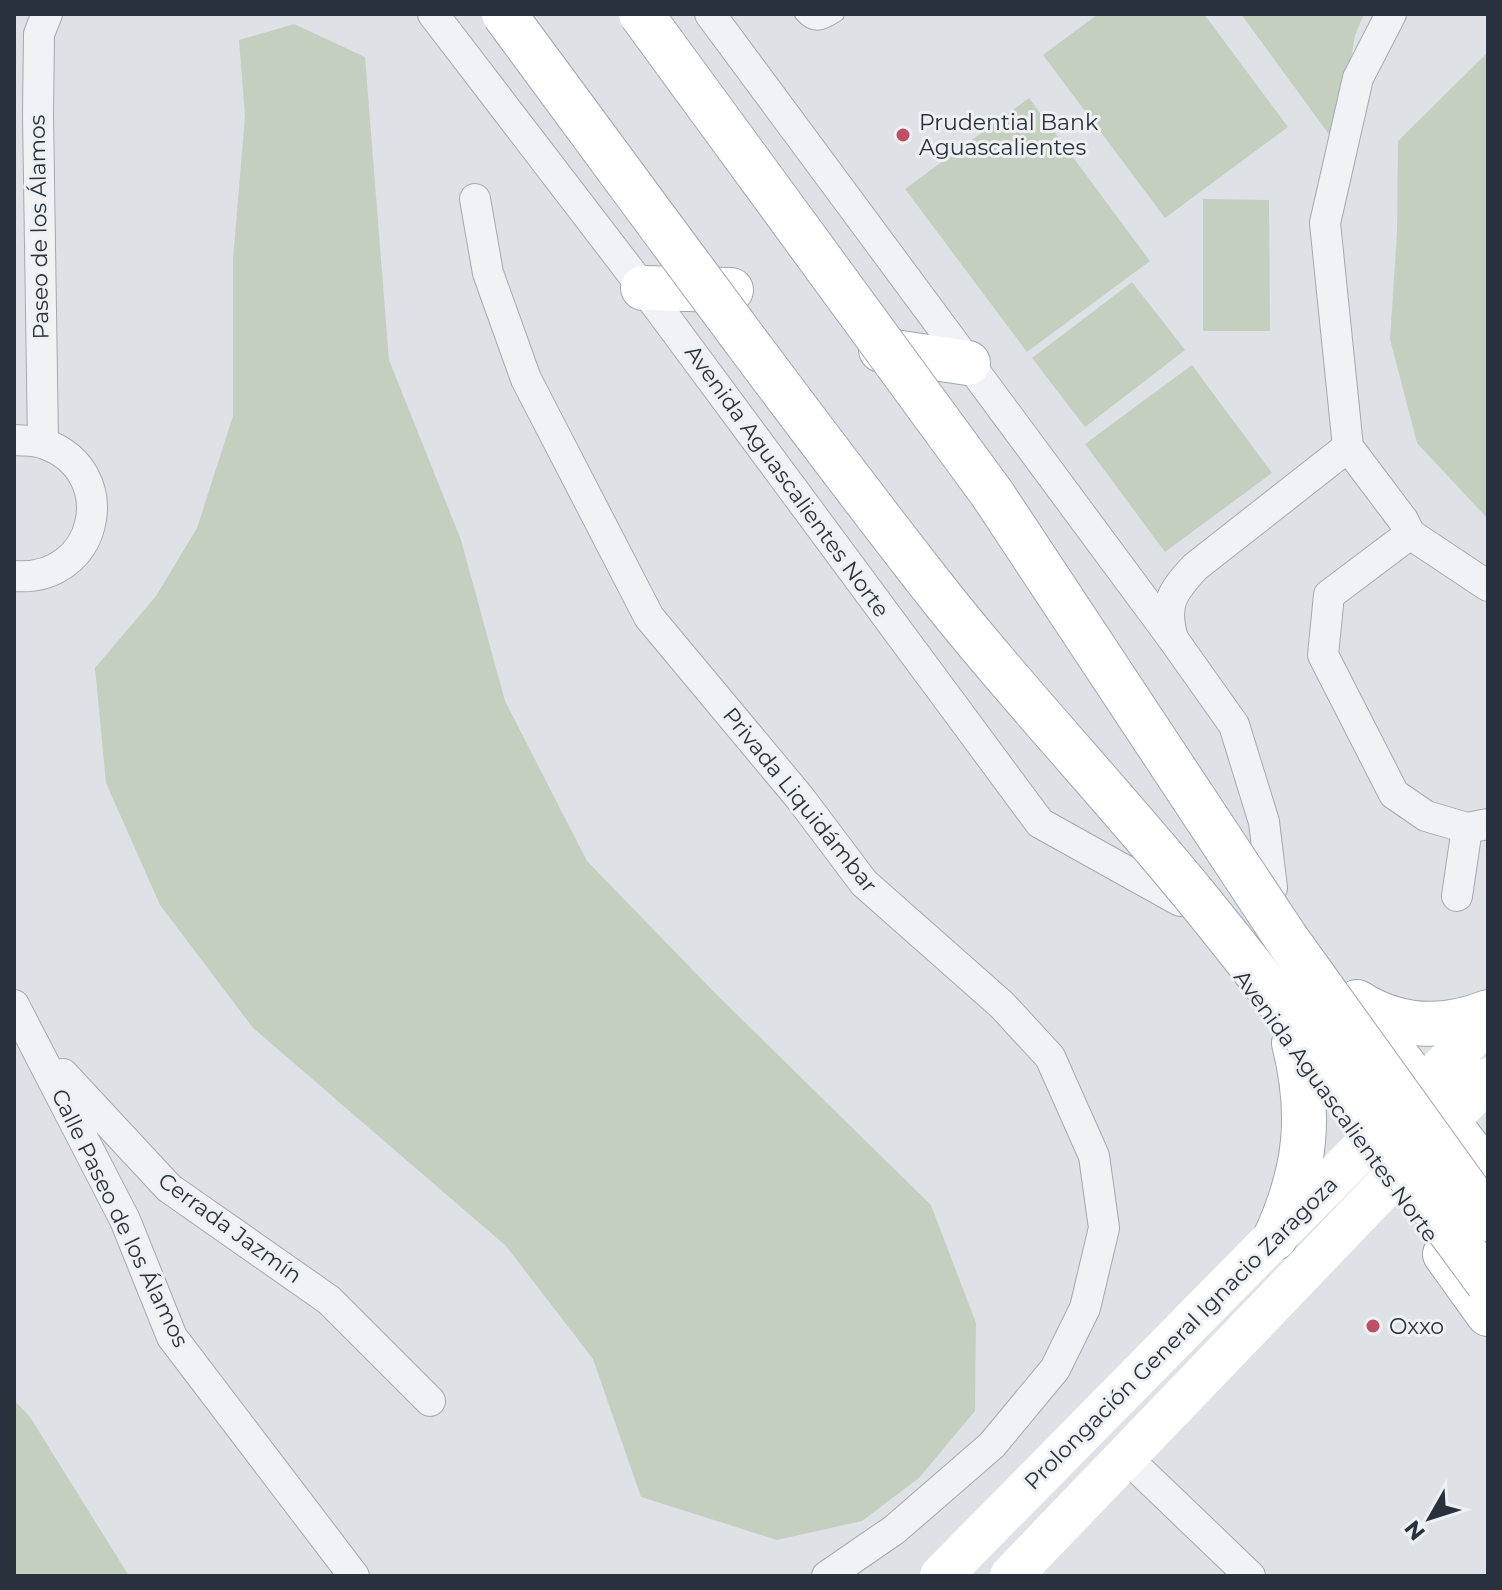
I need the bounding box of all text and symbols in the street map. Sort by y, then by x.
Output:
place label: Prudential Bank Aguascalientes [919,109,1099,161]
street label: Paseo de los Álamos [24,114,54,340]
marker: Prudential Bank Aguascalientes [894,126,912,144]
street label: Avenida Aguascalientes Norte [679,340,895,622]
street label: Privada Liquidámbar [717,702,883,898]
street label: Avenida Aguascalientes Norte [1228,965,1444,1247]
street label: Calle Paseo de los Álamos [46,1084,195,1352]
street label: Cerrada Jazmín [153,1167,307,1289]
street label: Prolongación General Ignacio Zaragoza [1019,1171,1343,1495]
place label: Oxxo [1389,1313,1444,1340]
marker: Oxxo [1364,1317,1382,1335]
north arrow [1390,1478,1470,1558]
text: N [1399,1515,1431,1546]

